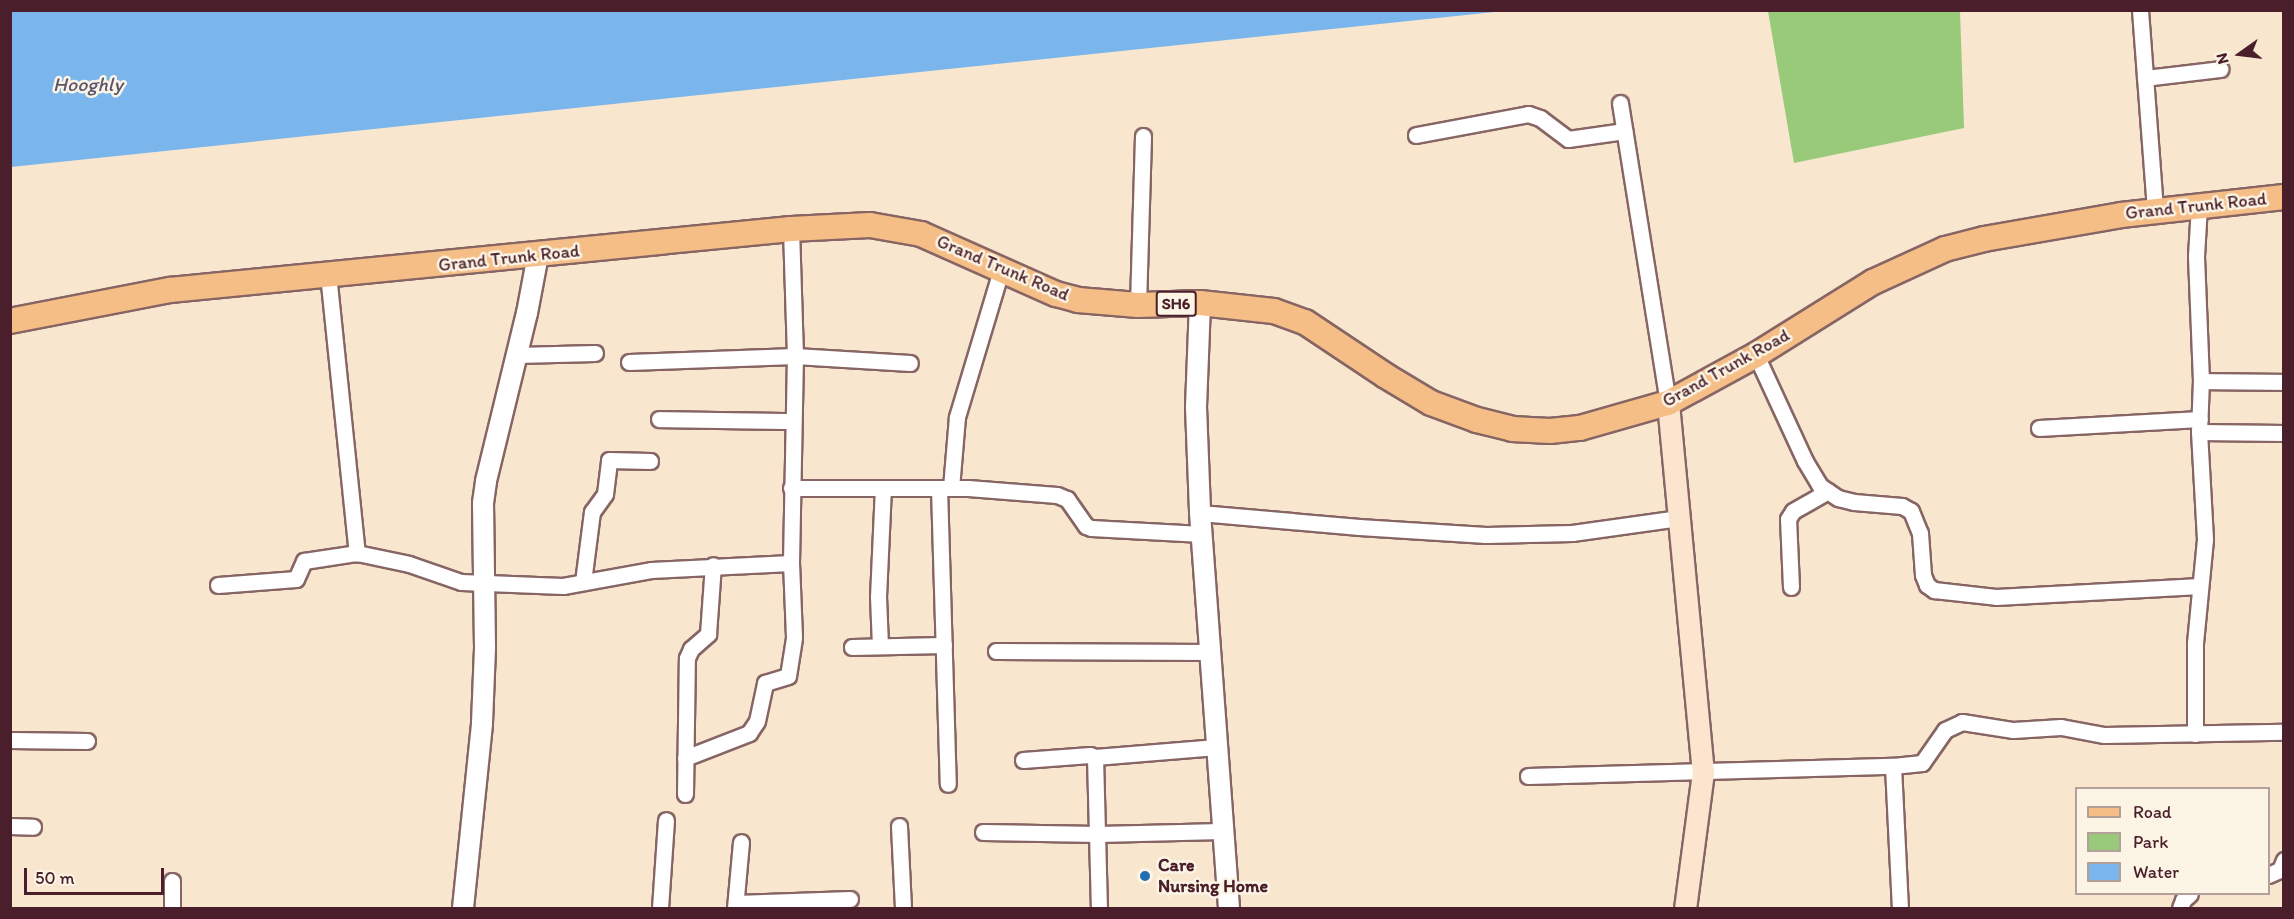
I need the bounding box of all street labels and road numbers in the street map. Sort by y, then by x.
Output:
street label: Grand Trunk Road [2125,188,2267,224]
street label: Grand Trunk Road [934,231,1072,305]
street label: Grand Trunk Road [438,240,580,276]
road number: SH6 [1155,291,1197,317]
street label: Grand Trunk Road [1660,325,1792,411]

